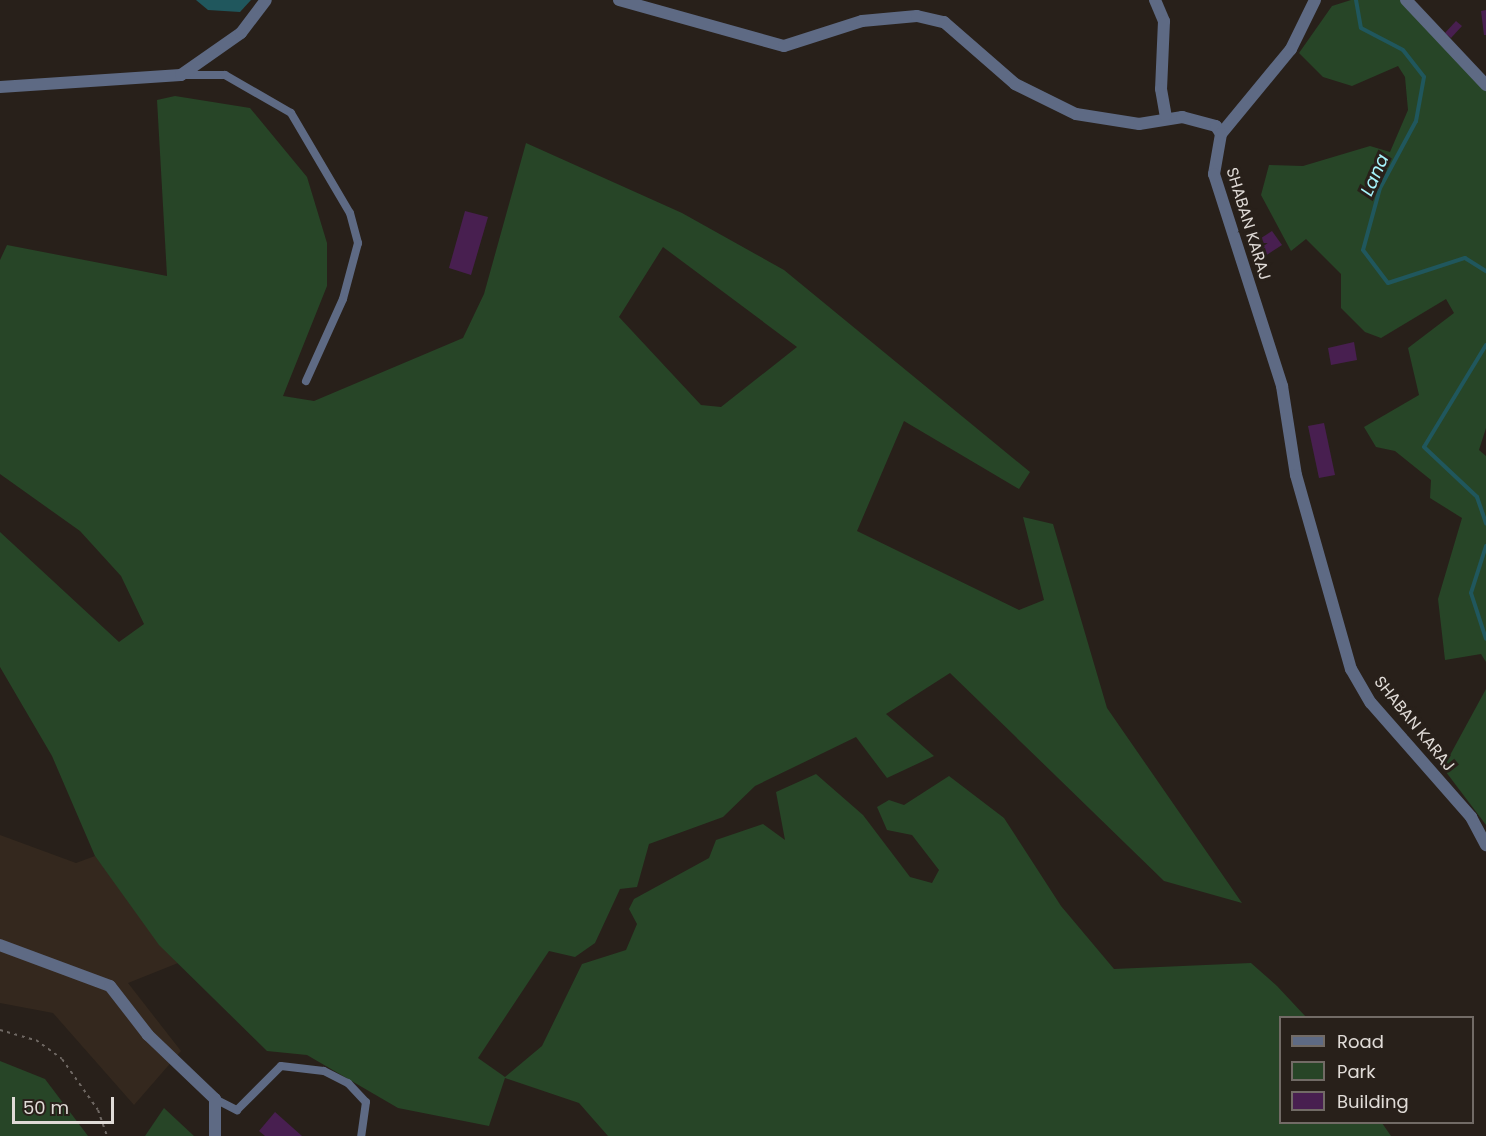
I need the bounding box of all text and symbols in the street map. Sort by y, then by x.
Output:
water label: Lana [1356,151,1394,199]
street label: SHABAN KARAJ [1222,165,1274,283]
street label: SHABAN KARAJ [1370,673,1458,775]
legend [1279,1016,1474,1124]
text: Road [1337,1029,1384,1054]
text: Park [1337,1059,1376,1084]
scale bar [15,1085,117,1123]
text: Building [1337,1089,1409,1114]
text: 50 m [23,1095,69,1120]

